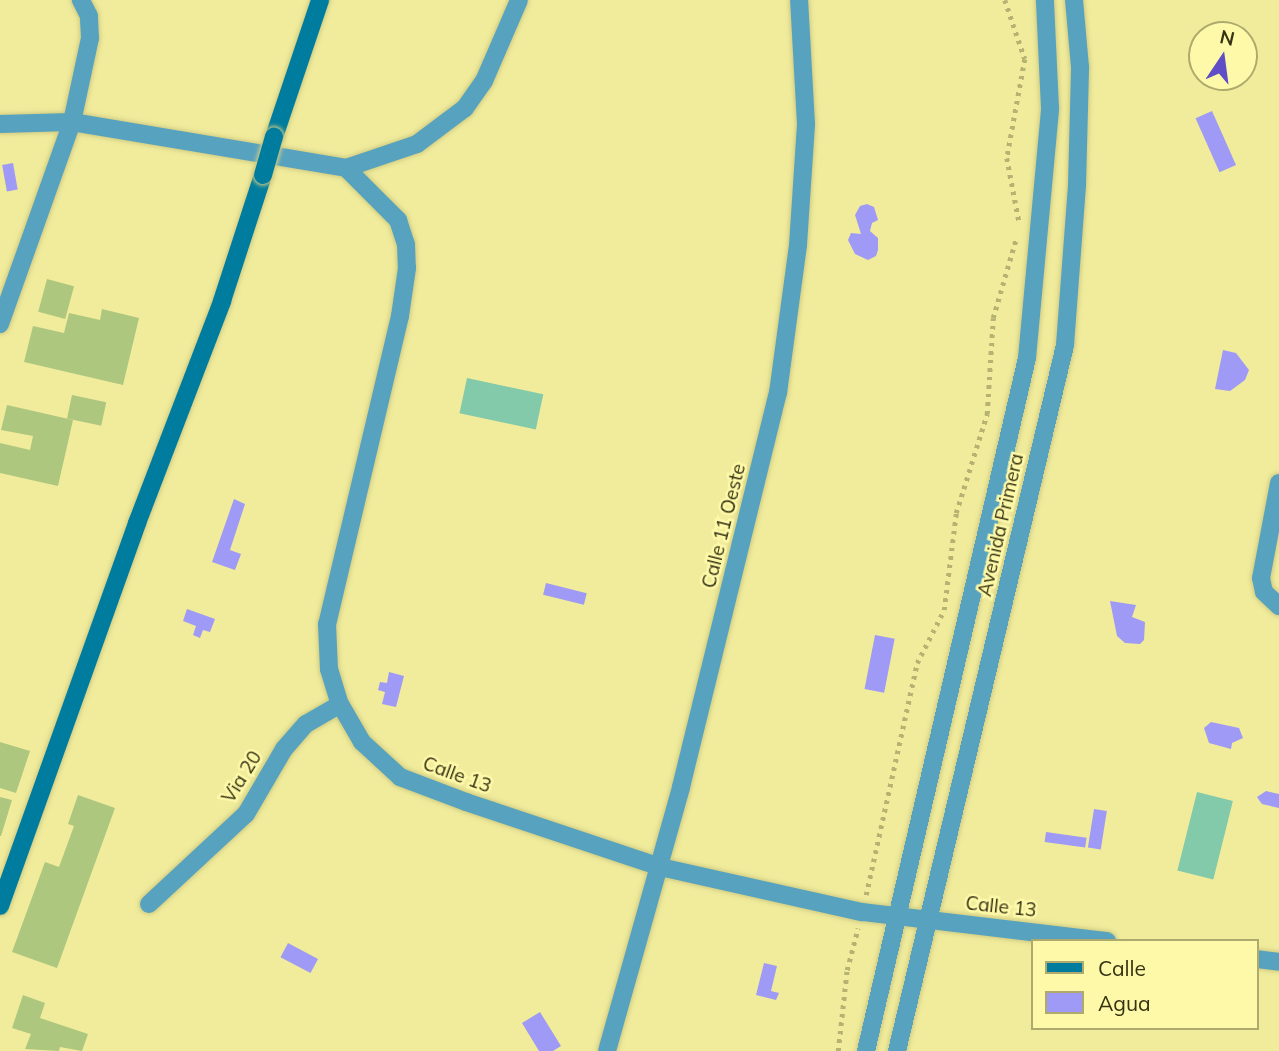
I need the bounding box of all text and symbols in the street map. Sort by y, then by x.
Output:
north arrow [1188,21,1258,91]
text: N [1218,24,1237,51]
street label: Avenida Primera [973,451,1029,599]
street label: Calle 11 Oeste [698,461,750,591]
street label: Via 20 [217,747,267,807]
street label: Calle 13 [420,752,494,798]
street label: Calle 13 [964,892,1038,922]
legend [1030,939,1258,1030]
text: Calle [1098,955,1146,981]
text: Agua [1098,990,1151,1016]

